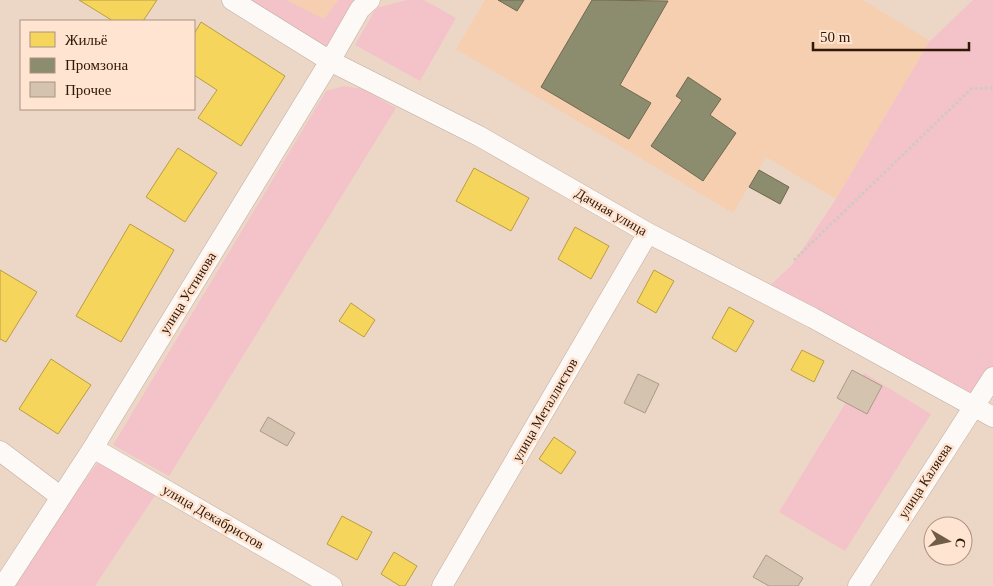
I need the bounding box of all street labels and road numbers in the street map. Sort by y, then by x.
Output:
street label: Дачная улица [572,185,650,239]
street label: улица Устинова [157,249,219,337]
street label: улица Металлистов [509,356,581,464]
street label: улица Каляева [895,440,955,521]
street label: улица Декабристов [160,482,267,552]

